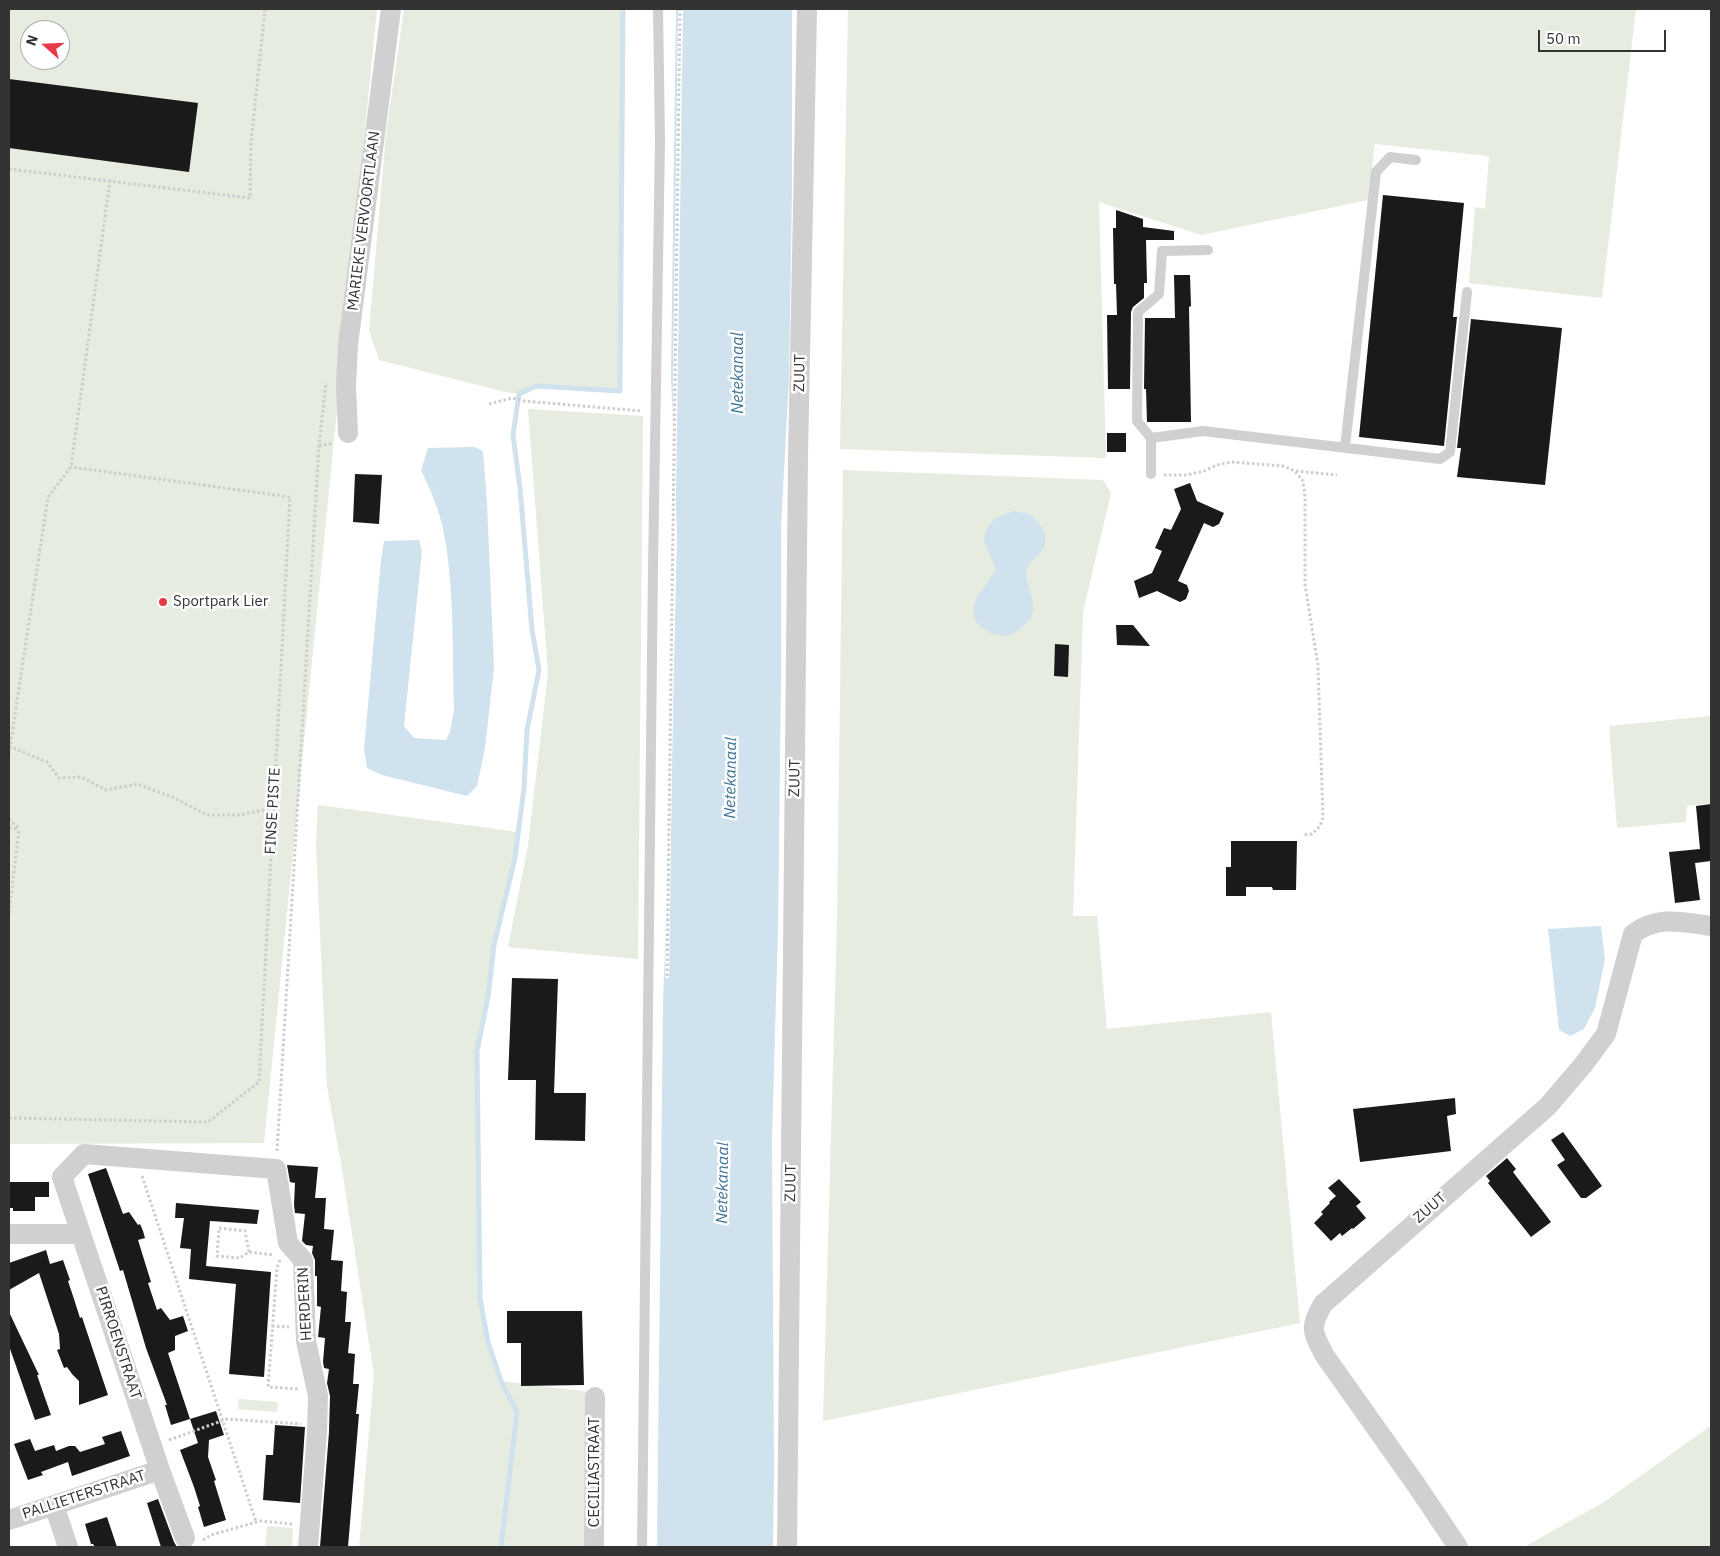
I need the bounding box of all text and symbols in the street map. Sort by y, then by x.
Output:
north arrow [20,20,70,70]
scale bar [1540,20,1668,52]
text: 50 m [1546,29,1581,48]
text: N [22,32,42,48]
street label: MARIEKE VERVOORTLAAN [344,130,384,312]
water label: Netekanaal [728,332,748,414]
street label: ZUUT [791,354,809,392]
place label: Sportpark Lier [173,593,268,611]
marker: Sportpark Lier [157,596,169,608]
water label: Netekanaal [721,737,741,819]
street label: ZUUT [786,759,804,797]
street label: FINSE PISTE [262,767,284,855]
water label: Netekanaal [713,1142,733,1224]
street label: ZUUT [782,1164,800,1202]
street label: ZUUT [1410,1189,1450,1227]
street label: HERDERIN [294,1267,316,1341]
street label: PIRROENSTRAAT [91,1284,145,1402]
street label: CECILIASTRAAT [586,1417,604,1527]
street label: PALLIETERSTRAAT [20,1467,148,1523]

